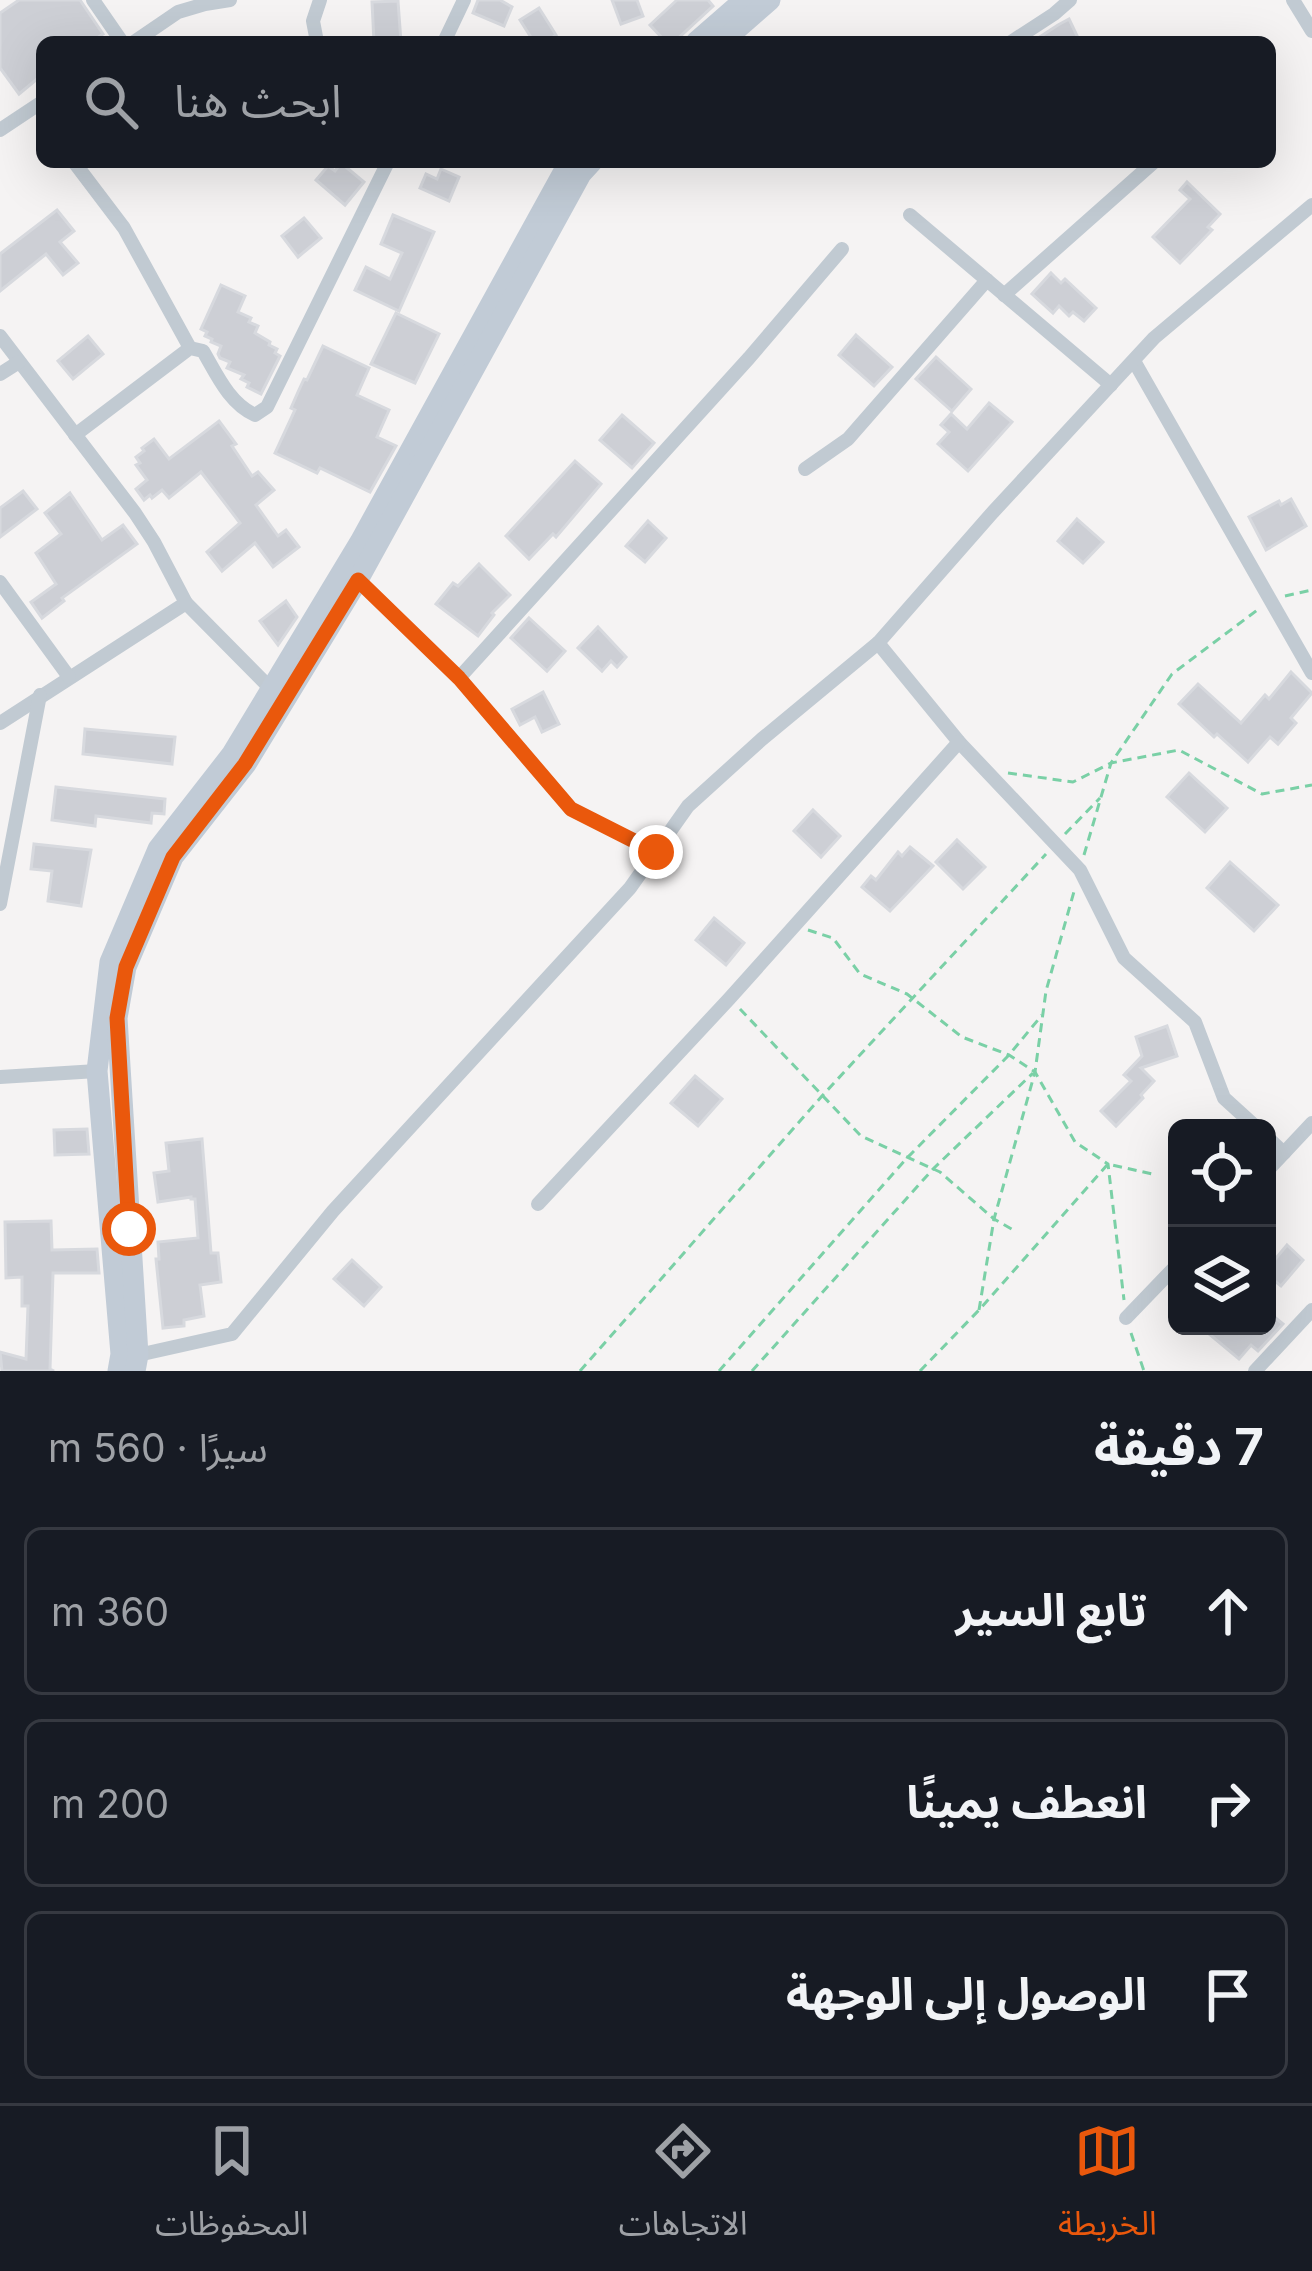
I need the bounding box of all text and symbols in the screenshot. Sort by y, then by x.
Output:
search box [36,36,1276,168]
icon: search [78,69,144,135]
text: ابحث هنا [174,73,342,128]
route end [629,825,683,879]
map controls [1168,1119,1276,1335]
button: locate [1168,1119,1276,1227]
route start [102,1202,156,1256]
button: layers [1168,1227,1276,1335]
text: 7 دقيقة [1094,1416,1264,1477]
text: سيرًا · 560 m [48,1424,268,1471]
icon: ahead [1195,1578,1261,1644]
text: تابع السير [956,1582,1147,1637]
text: 360 m [51,1588,169,1635]
icon: right [1195,1770,1261,1836]
text: انعطف يمينًا [906,1774,1147,1829]
text: 200 m [51,1780,169,1827]
icon: arrive [1195,1962,1261,2028]
text: الوصول إلى الوجهة [786,1966,1147,2021]
tab: المحفوظات [155,2118,308,2259]
tab: الاتجاهات [619,2118,748,2259]
tab: الخريطة [1058,2118,1157,2259]

